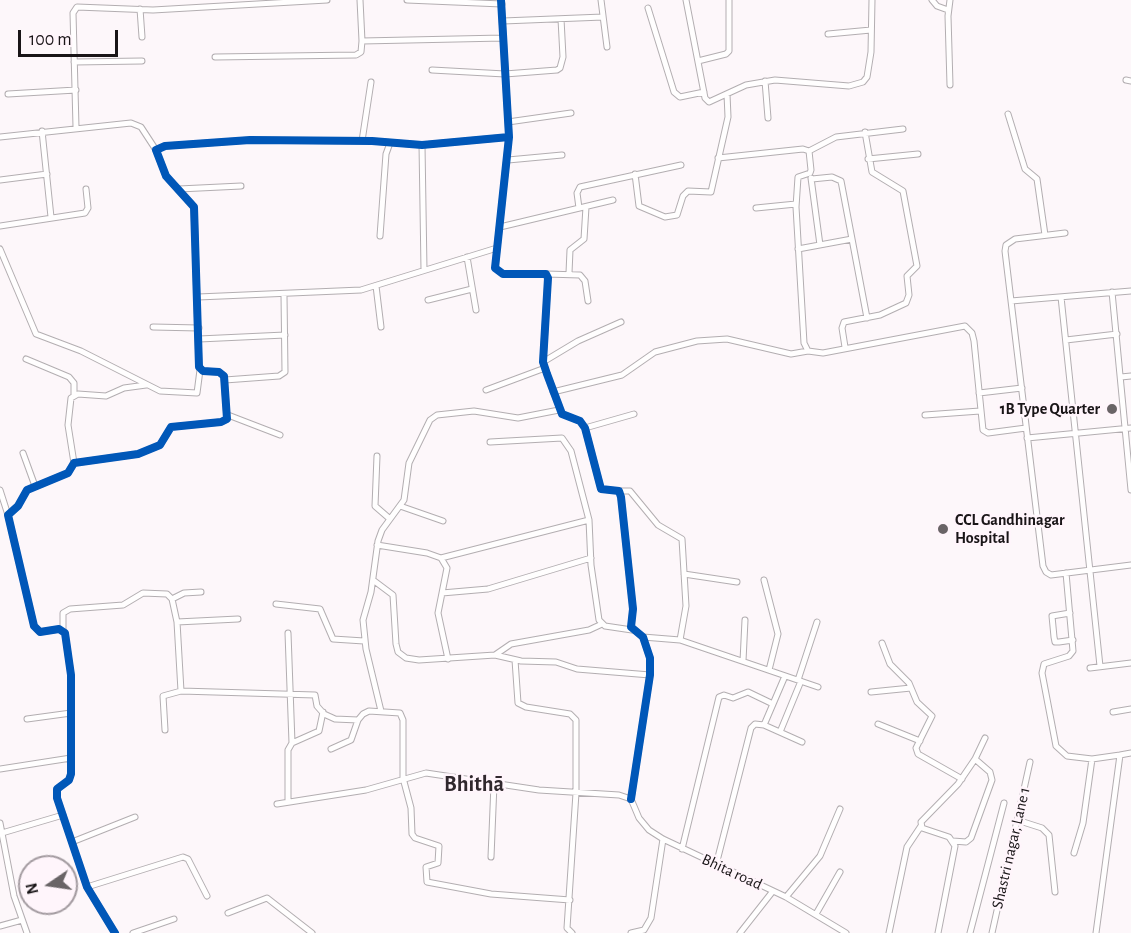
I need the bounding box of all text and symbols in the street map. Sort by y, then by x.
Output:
scale bar [21,18,122,56]
text: 100 m [29,31,72,49]
place label: 1B Type Quarter [1000,399,1100,419]
marker: 1B Type Quarter [1105,402,1119,416]
place label: CCL Gandhinagar Hospital [955,510,1065,548]
marker: CCL Gandhinagar Hospital [936,522,950,536]
district label: Bhithā [444,771,504,797]
street label: Shastri nagar, Lane 1 [988,785,1034,911]
street label: Bhita road [699,850,765,894]
north arrow [18,855,78,915]
text: N [23,881,41,896]

